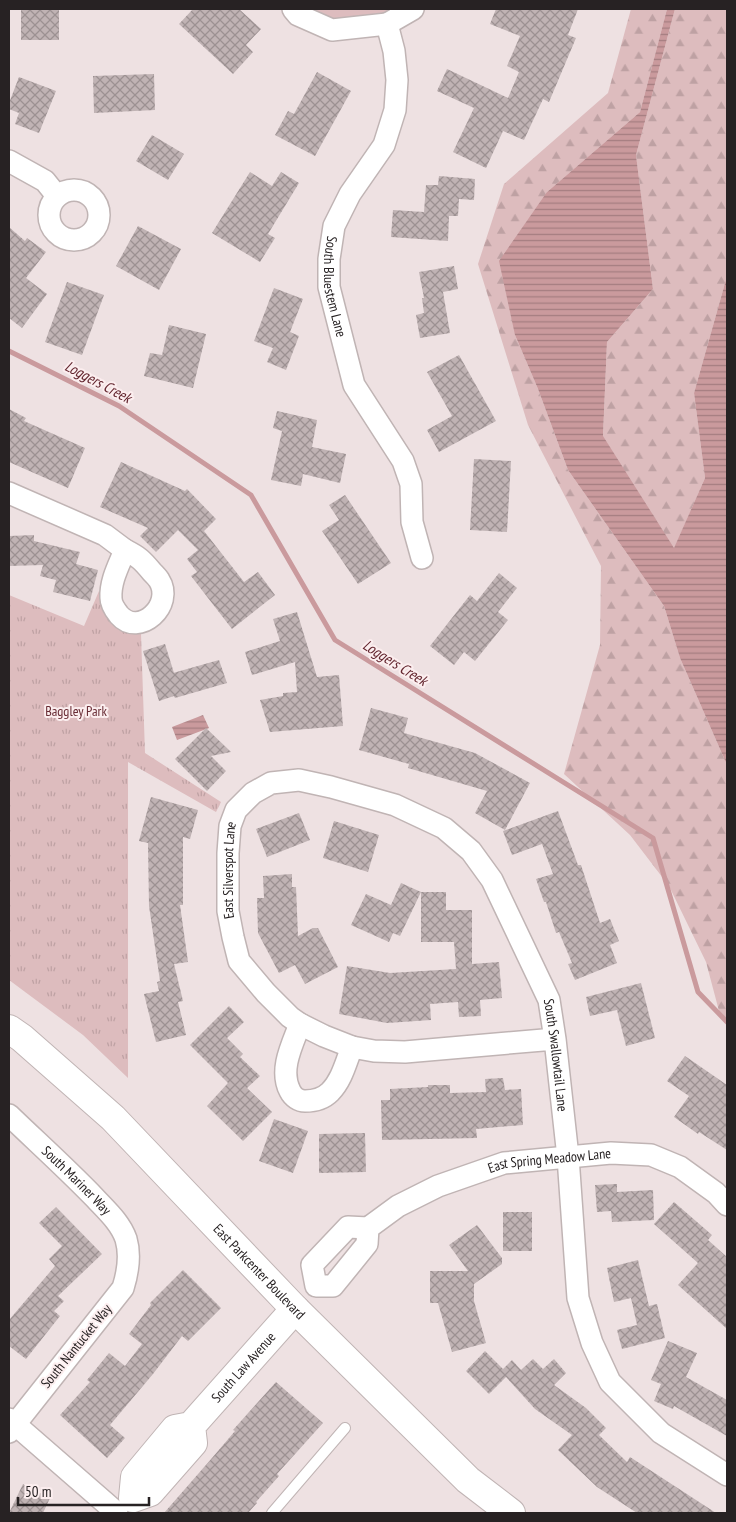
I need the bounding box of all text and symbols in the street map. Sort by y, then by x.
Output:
street label: South Bluestem Lane [320,235,350,339]
water label: Loggers Creek [62,356,137,408]
water label: Loggers Creek [360,635,433,691]
park label: Baggley Park [45,702,107,720]
street label: East Silverspot Lane [219,818,240,920]
street label: South Swallowtail Lane [540,997,572,1113]
street label: South Mariner Way [38,1142,116,1219]
street label: East Spring Meadow Lane [485,1144,612,1177]
street label: East Parkcenter Boulevard [209,1220,309,1323]
street label: South Nantucket Way [37,1300,116,1392]
street label: South Law Avenue [207,1328,280,1406]
scale bar [18,1474,149,1506]
text: 50 m [25,1482,51,1501]

